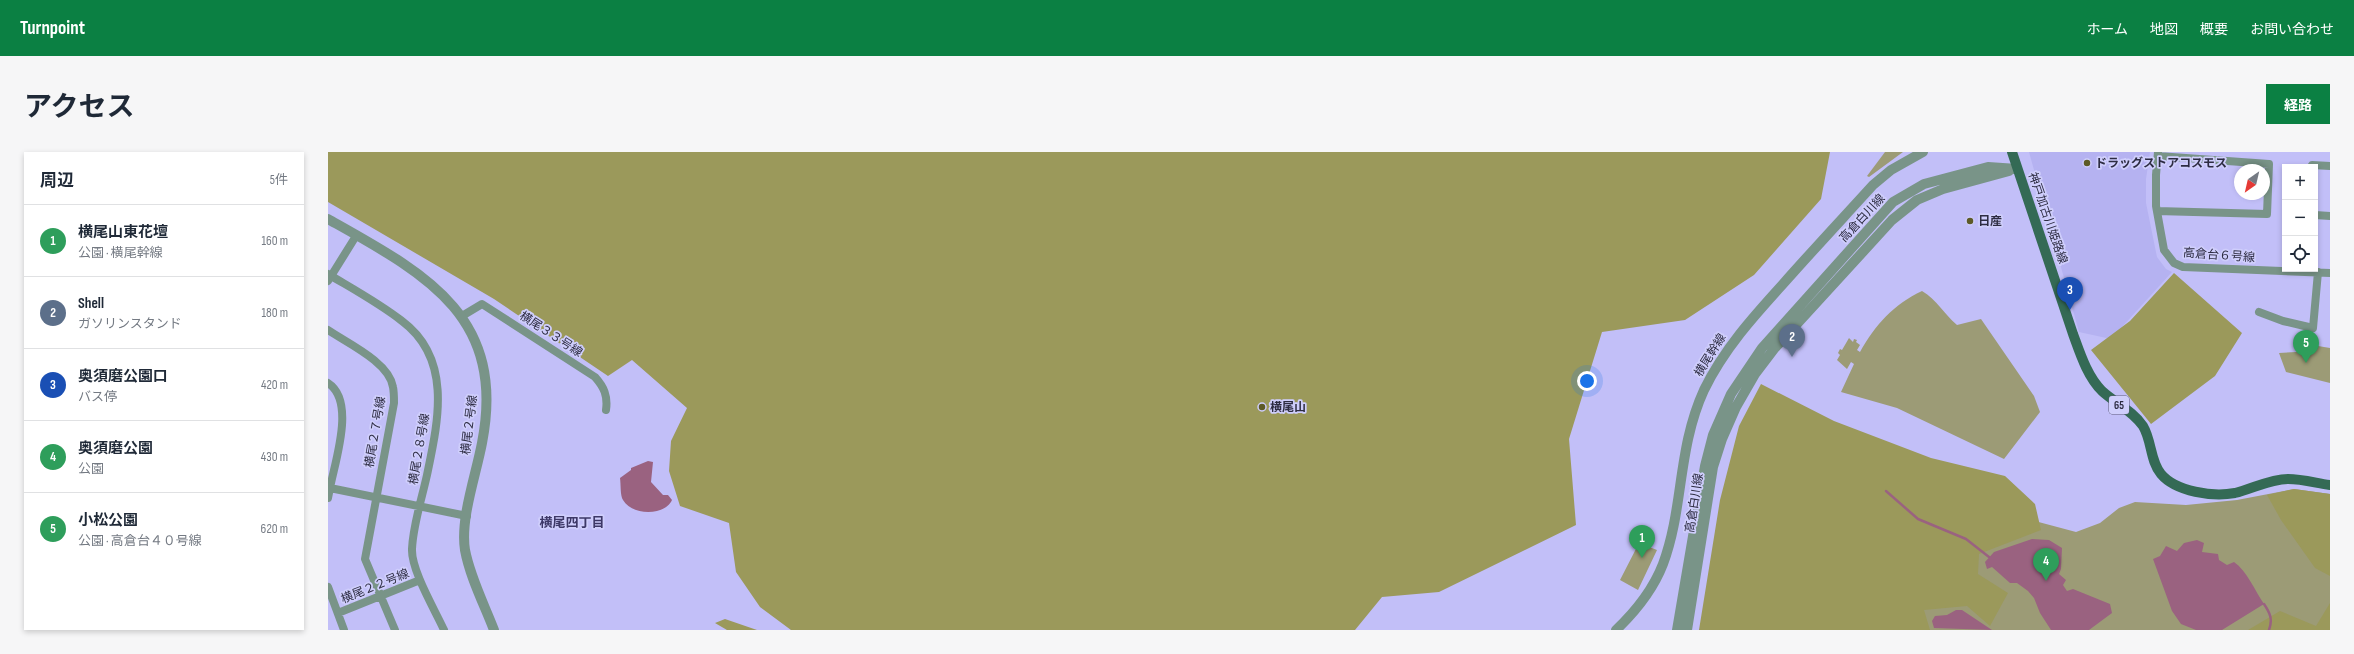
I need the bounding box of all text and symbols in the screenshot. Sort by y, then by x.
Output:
text: Turnpoint [20,17,85,40]
text: ホーム [2086,21,2128,38]
text: 地図 [2150,21,2178,38]
text: 概要 [2200,21,2228,38]
text: お問い合わせ [2250,21,2334,38]
button: 経路 [2266,84,2330,124]
text: アクセス [24,91,135,124]
place label: ドラッグストアコスモス [2095,156,2227,171]
marker: ドラッグストアコスモス [2082,158,2092,168]
north arrow [2234,164,2270,200]
map controls [2282,164,2318,272]
button: + [2282,164,2318,200]
street label: 神戸加古川姫路線 [2025,170,2070,266]
text: 周辺 [40,171,74,191]
text: 5件 [270,172,288,188]
street label: 高倉白川線 [1836,191,1888,245]
button: − [2282,200,2318,236]
place label: 日産 [1978,214,2002,229]
marker: 日産 [1965,216,1975,226]
text: 横尾山東花壇 [78,223,168,242]
text: 1 [50,233,56,249]
text: 160 m [262,233,288,249]
button: locate [2282,236,2318,272]
text: 公園 · 横尾幹線 [78,245,163,261]
street label: 高倉台６号線 [2183,246,2255,265]
pin: 3 [2057,277,2083,310]
text: Shell [78,294,104,313]
text: 2 [50,305,56,321]
text: 180 m [262,305,288,321]
street label: 横尾３３号線 [516,309,585,360]
text: ガソリンスタンド [78,316,182,332]
pin: 2 [1779,324,1805,357]
pin: 5 [2293,330,2319,363]
street label: 横尾幹線 [1691,331,1730,380]
text: 奥須磨公園口 [78,367,168,386]
your location [1577,371,1597,391]
text: 3 [50,377,56,393]
text: 420 m [261,377,288,393]
text: バス停 [78,389,117,405]
street label: 横尾２号線 [458,394,481,456]
street label: 横尾２７号線 [362,395,389,469]
road number: 65 [2109,396,2129,414]
place label: 横尾山 [1270,400,1306,415]
marker: 横尾山 [1257,402,1267,412]
street label: 横尾２８号線 [406,412,433,486]
text: 奥須磨公園 [78,439,153,458]
text: 4 [50,449,56,465]
text: 430 m [261,449,288,465]
text: 公園 [78,461,104,477]
street label: 高倉白川線 [1682,472,1707,534]
text: 小松公園 [78,511,138,530]
district label: 横尾四丁目 [539,515,605,531]
text: 5 [50,521,56,537]
text: 620 m [261,521,288,537]
pin: 1 [1629,525,1655,558]
text: 公園 · 高倉台４０号線 [78,533,202,549]
pin: 4 [2033,548,2059,581]
street label: 横尾２２号線 [339,566,411,607]

